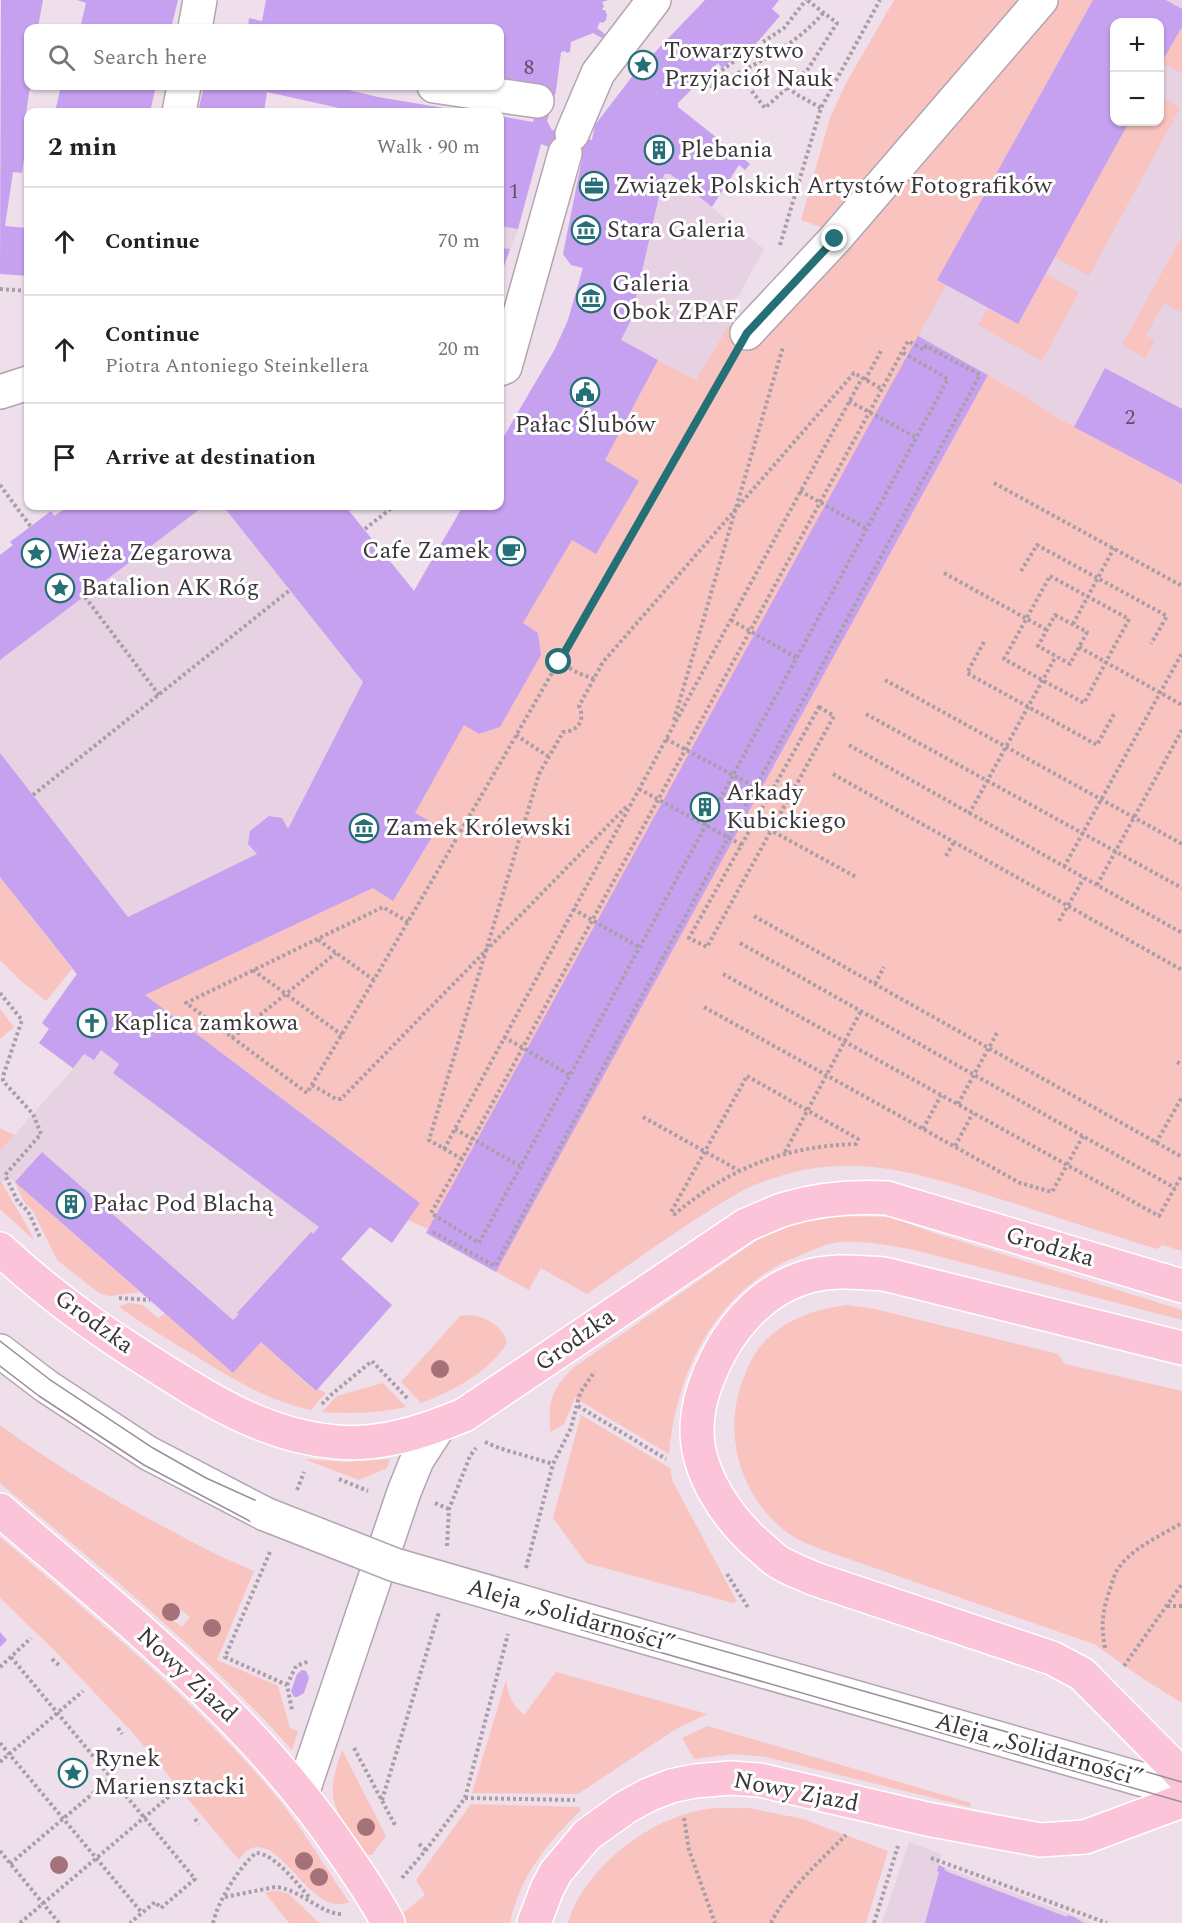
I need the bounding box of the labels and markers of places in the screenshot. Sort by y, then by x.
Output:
place label: Towarzystwo Przyjaciół Nauk [664,33,834,97]
place icon: Towarzystwo Przyjaciół Nauk [627,49,659,81]
place label: Plebania [680,132,773,168]
building icon: Plebania [643,134,675,166]
place label: Związek Polskich Artystów Fotografików [615,168,1053,204]
office icon: Związek Polskich Artystów Fotografików [578,170,610,202]
place label: Stara Galeria [607,212,745,248]
museum icon: Stara Galeria [570,214,602,246]
place label: Galeria Obok ZPAF [612,266,739,330]
museum icon: Galeria Obok ZPAF [575,282,607,314]
public building icon: Pałac Ślubów [569,376,601,408]
place label: Pałac Ślubów [515,407,656,443]
place label: Cafe Zamek [362,533,490,569]
place label: Wieża Zegarowa [57,535,233,571]
cafe icon: Cafe Zamek [495,535,527,567]
place icon: Wieża Zegarowa [20,537,52,569]
place label: Batalion AK Róg [81,570,259,606]
place icon: Batalion AK Róg [44,572,76,604]
place label: Arkady Kubickiego [726,775,846,839]
building icon: Arkady Kubickiego [689,791,721,823]
place label: Zamek Królewski [385,810,571,846]
museum icon: Zamek Królewski [348,812,380,844]
place label: Kaplica zamkowa [113,1005,299,1041]
church icon: Kaplica zamkowa [76,1007,108,1039]
place label: Pałac Pod Blachą [92,1186,274,1222]
building icon: Pałac Pod Blachą [55,1188,87,1220]
place label: Rynek Mariensztacki [94,1741,245,1805]
place icon: Rynek Mariensztacki [57,1757,89,1789]

